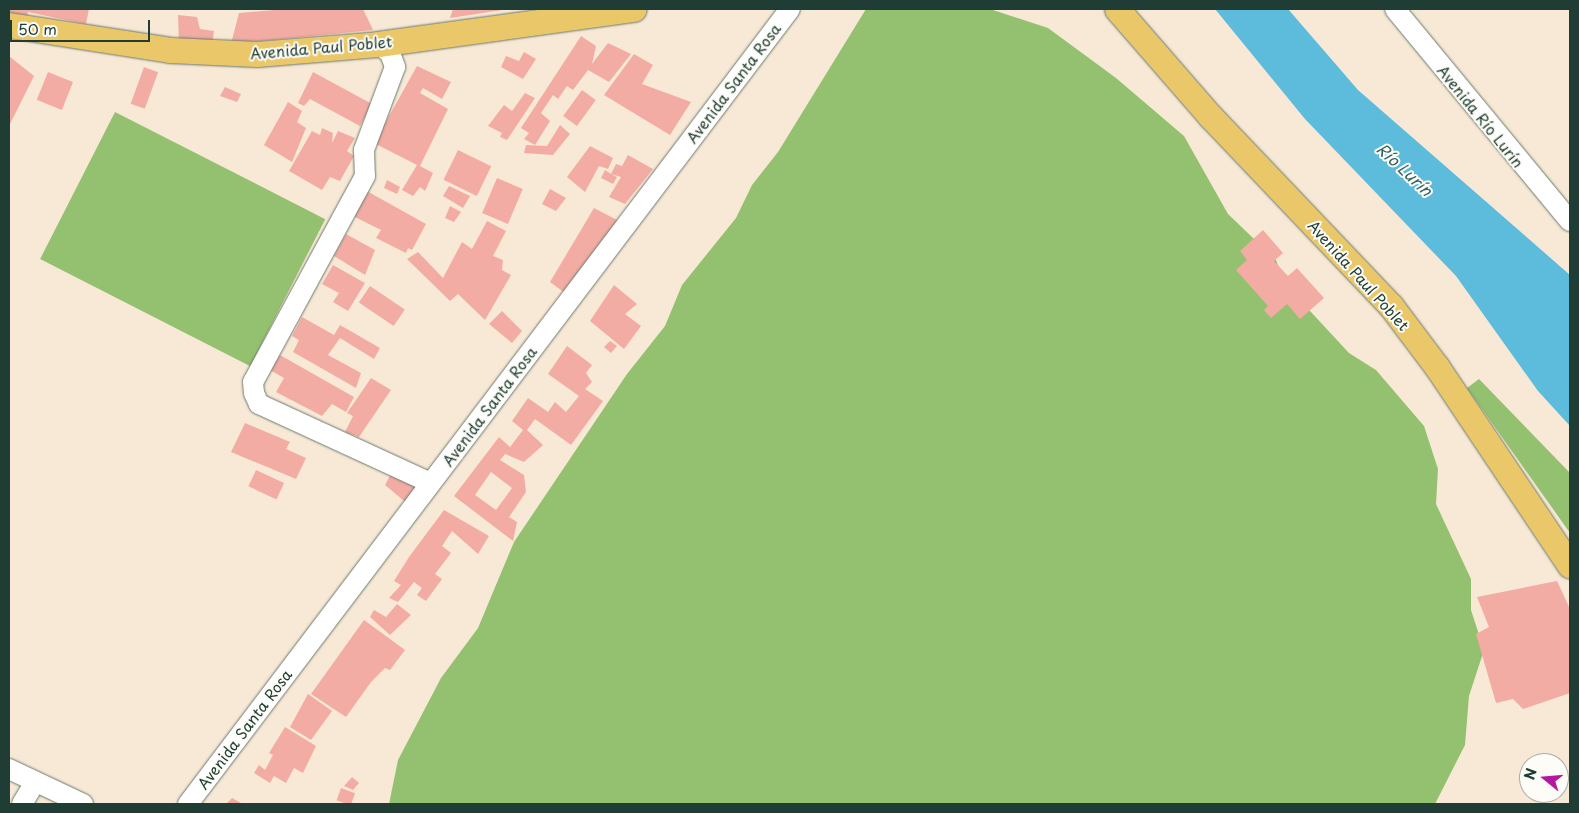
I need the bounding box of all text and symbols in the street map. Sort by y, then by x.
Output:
scale bar [12,10,152,42]
text: 50 m [18,17,57,40]
street label: Avenida Santa Rosa [682,20,784,146]
street label: Avenida Paul Poblet [250,32,392,62]
street label: Avenida Río Lurín [1434,61,1528,171]
water label: Río Lurín [1373,138,1437,200]
street label: Avenida Paul Poblet [1305,216,1413,334]
street label: Avenida Santa Rosa [438,343,540,469]
street label: Avenida Santa Rosa [193,666,295,792]
north arrow [1519,753,1569,803]
text: N [1518,765,1542,782]

